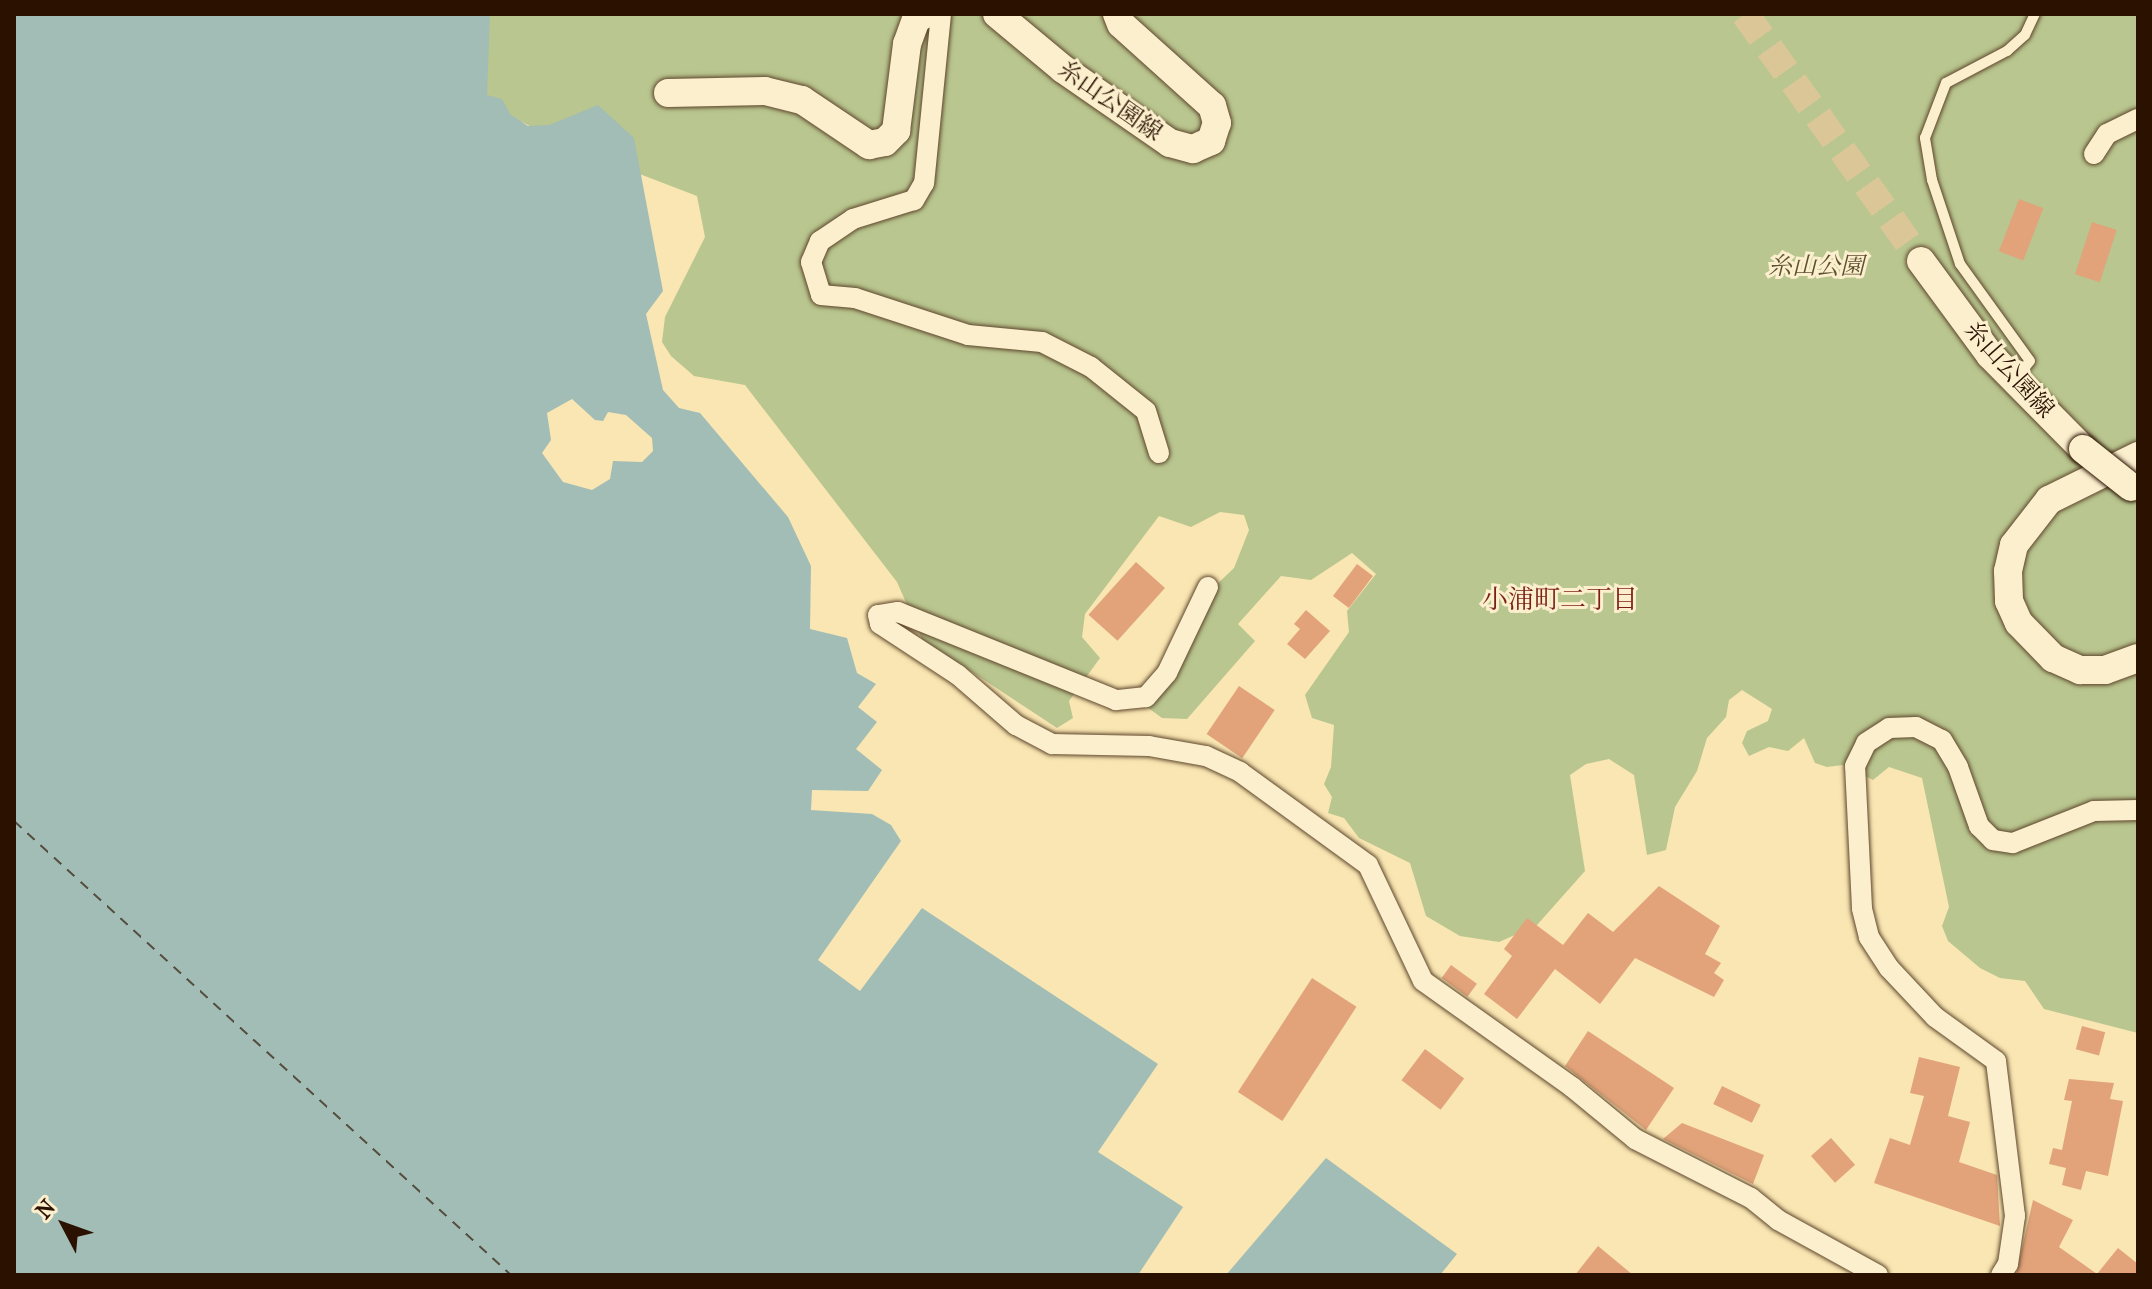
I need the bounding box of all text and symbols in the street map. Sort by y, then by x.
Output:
street label: 糸山公園線 [1053,55,1167,147]
park label: 糸山公園 [1768,253,1864,281]
street label: 糸山公園線 [1958,316,2060,424]
district label: 小浦町二丁目 [1482,584,1638,616]
north arrow [24,1185,104,1265]
text: N [31,1194,61,1224]

